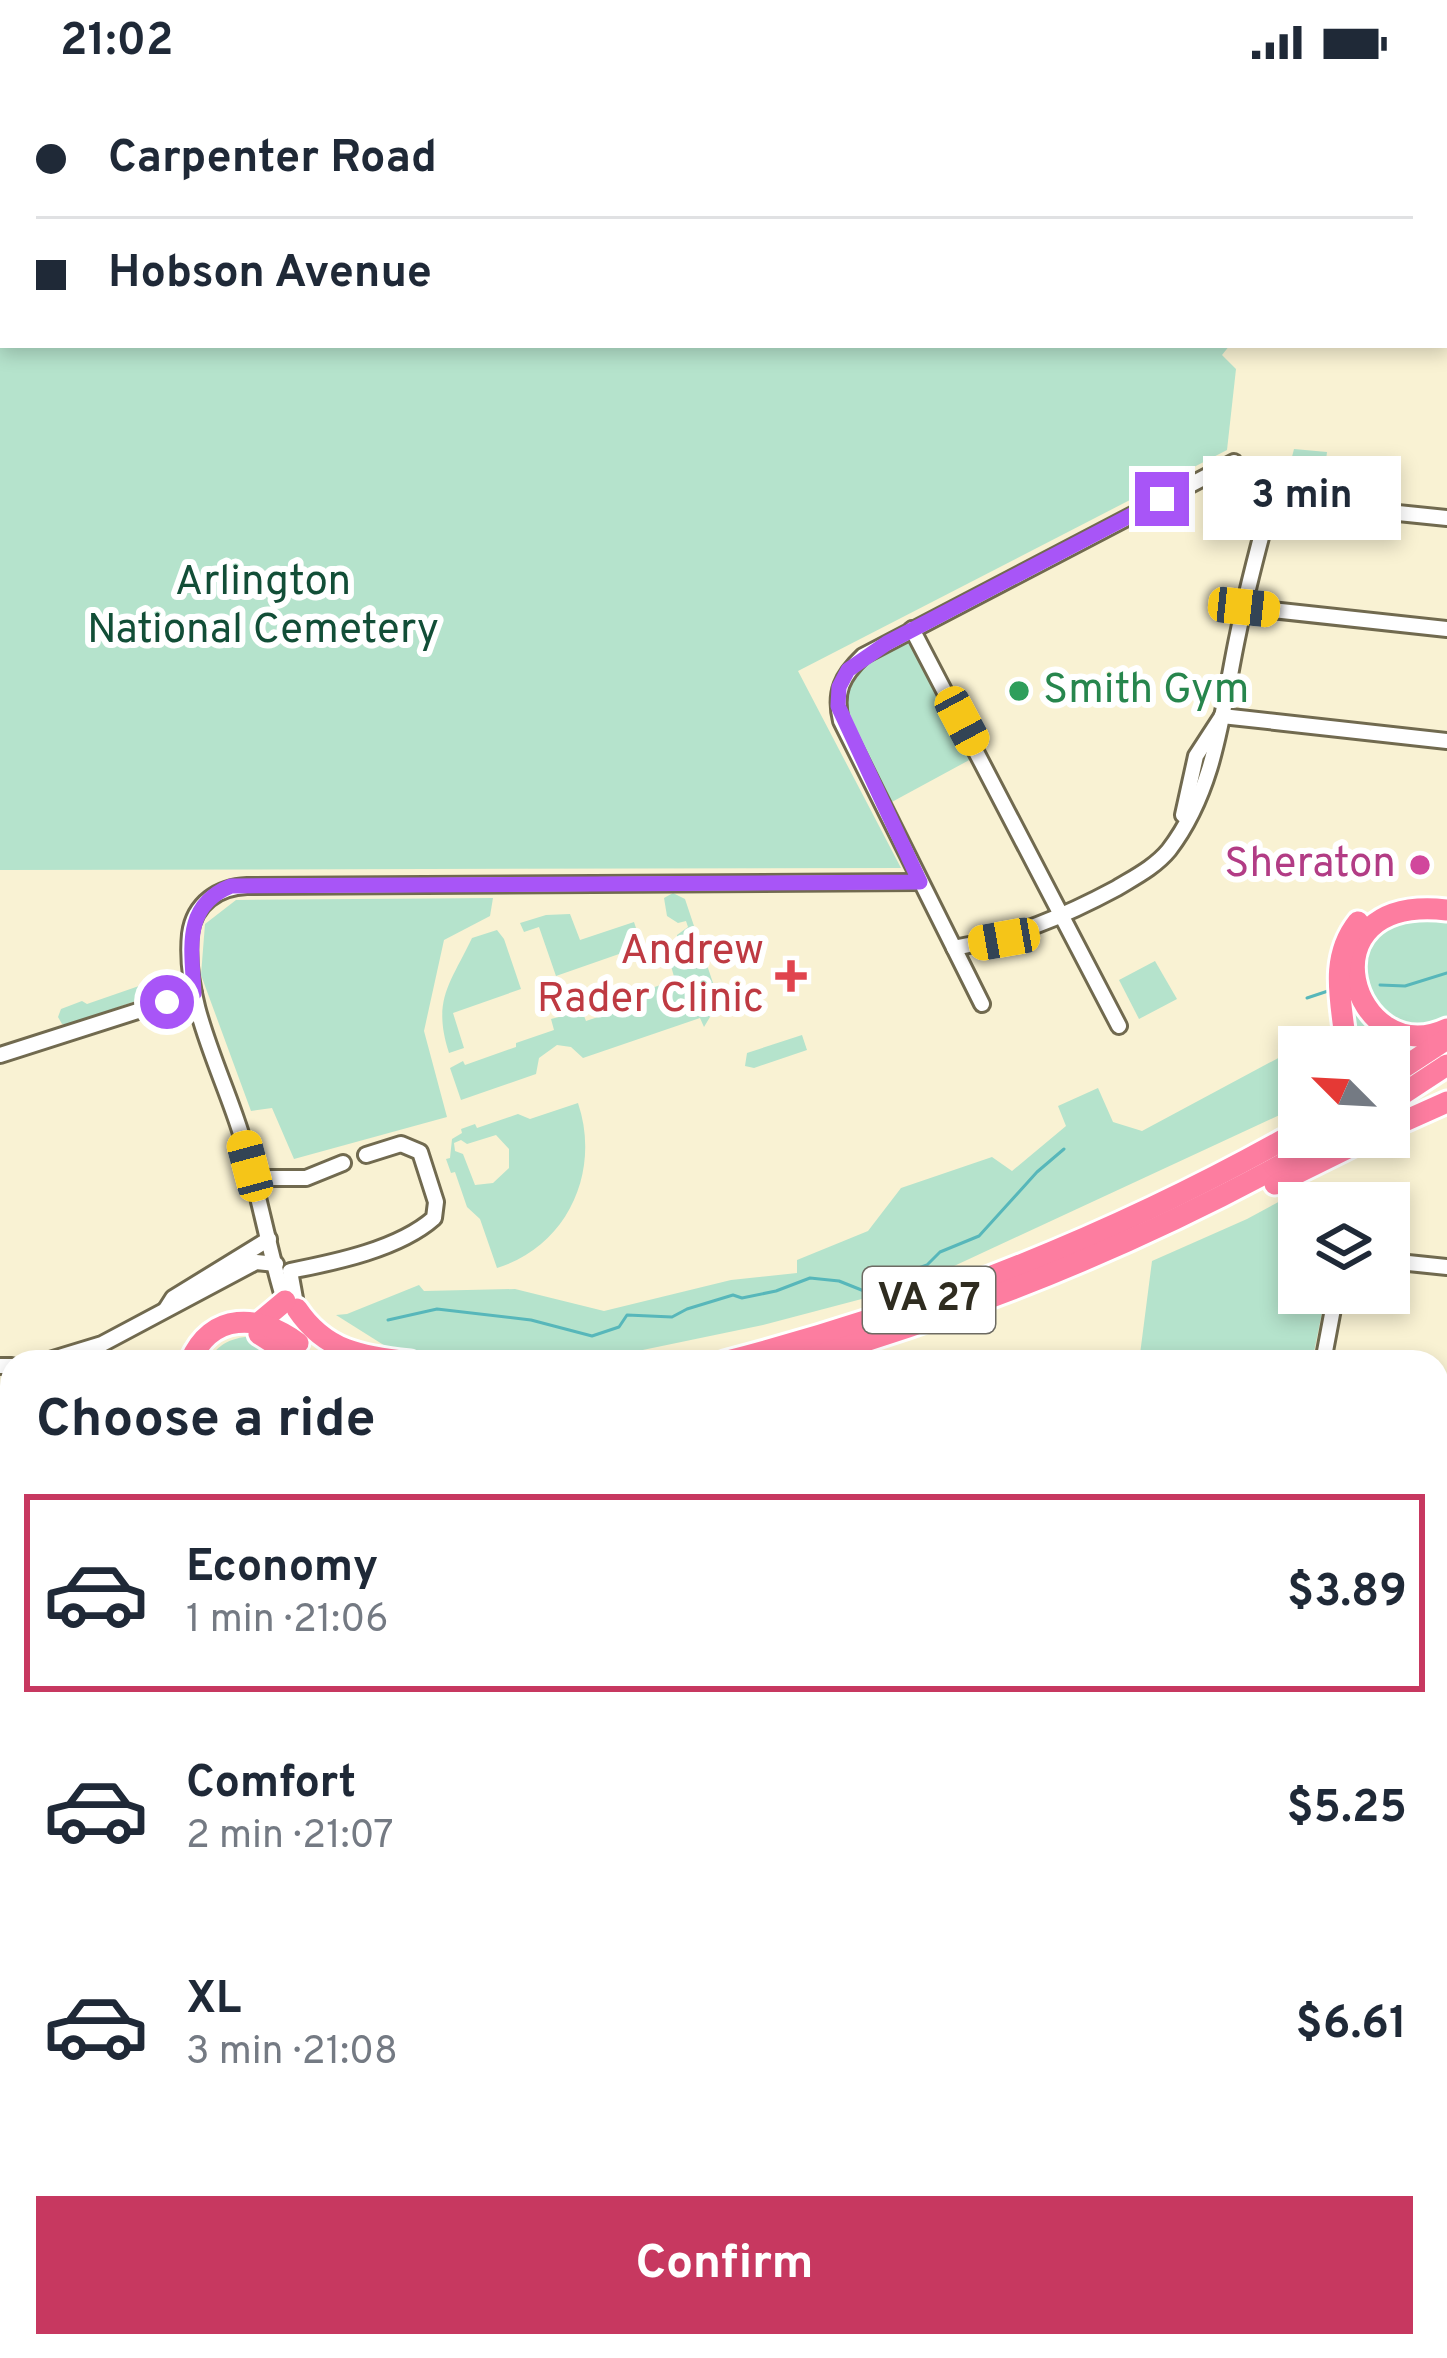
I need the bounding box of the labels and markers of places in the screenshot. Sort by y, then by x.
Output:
place label: Smith Gym [1043,665,1249,718]
marker: Smith Gym [1006,678,1032,704]
place label: Sheraton [1224,839,1396,892]
marker: Sheraton [1407,852,1433,878]
place label: Andrew Rader Clinic [537,926,764,1027]
marker: Andrew Rader Clinic [775,960,807,992]

